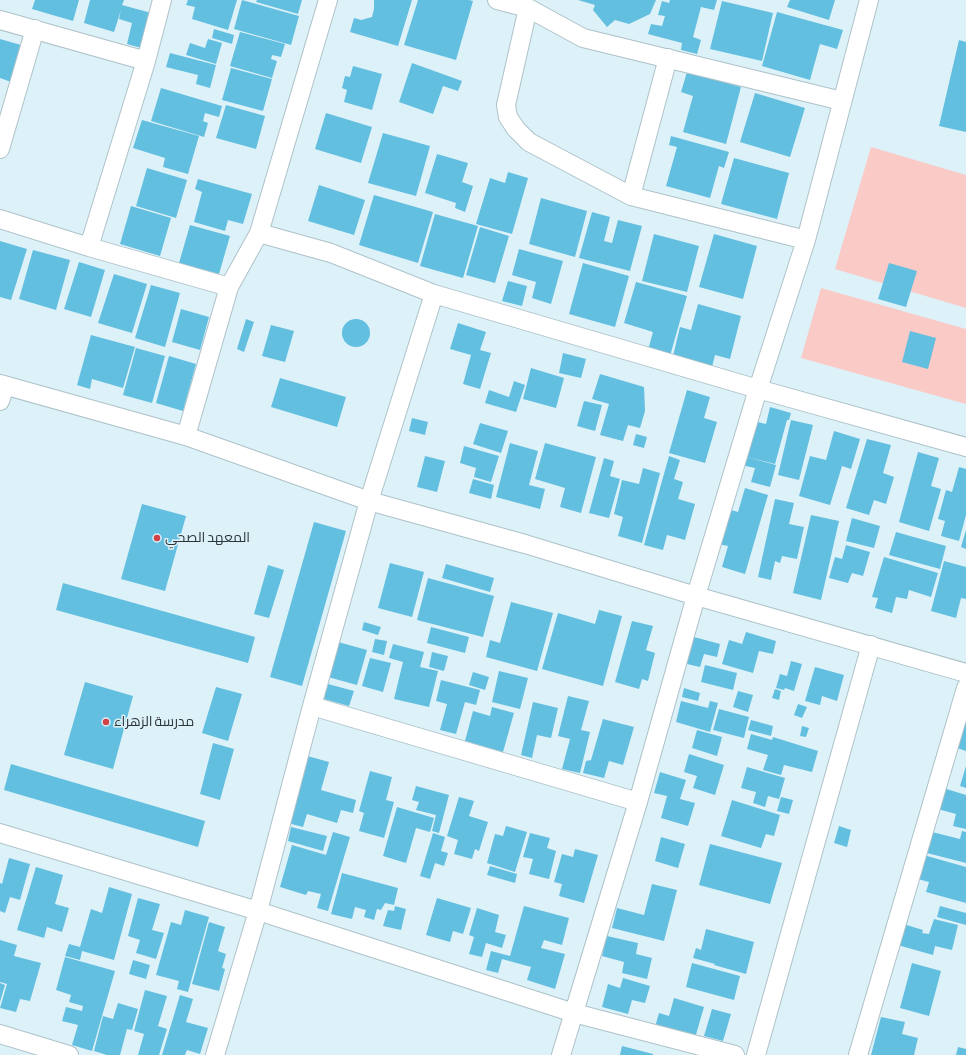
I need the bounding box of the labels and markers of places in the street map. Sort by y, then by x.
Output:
place label: المعهد الصحي [165,530,250,546]
marker: المعهد الصحي [152,533,162,543]
place label: مدرسة الزهراء [114,714,194,730]
marker: مدرسة الزهراء [101,717,111,727]

